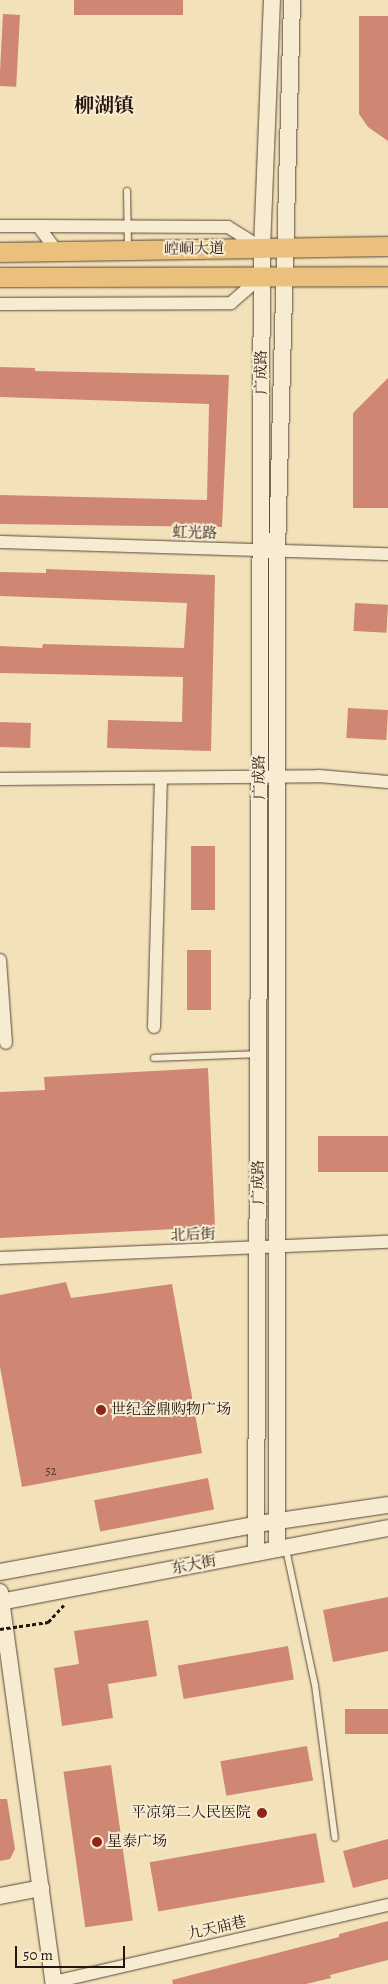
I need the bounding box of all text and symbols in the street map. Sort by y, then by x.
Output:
district label: 柳湖镇 [74,93,134,117]
street label: 崆峒大道 [164,239,224,259]
street label: 广成路 [253,350,271,394]
street label: 虹光路 [172,523,218,543]
street label: 广成路 [251,755,269,799]
street label: 广成路 [250,1160,268,1204]
street label: 北后街 [170,1225,216,1245]
place label: 世纪金鼎购物广场 [111,1401,231,1419]
marker: 世纪金鼎购物广场 [95,1404,107,1416]
house number: 52 [46,1465,56,1479]
street label: 东大街 [170,1552,218,1578]
place label: 平凉第二人民医院 [131,1804,251,1822]
marker: 平凉第二人民医院 [255,1806,269,1820]
place label: 星泰广场 [107,1833,167,1851]
marker: 星泰广场 [91,1836,103,1848]
street label: 九天庙巷 [186,1912,248,1944]
scale bar [18,1936,128,1968]
text: 50 m [23,1945,53,1965]

